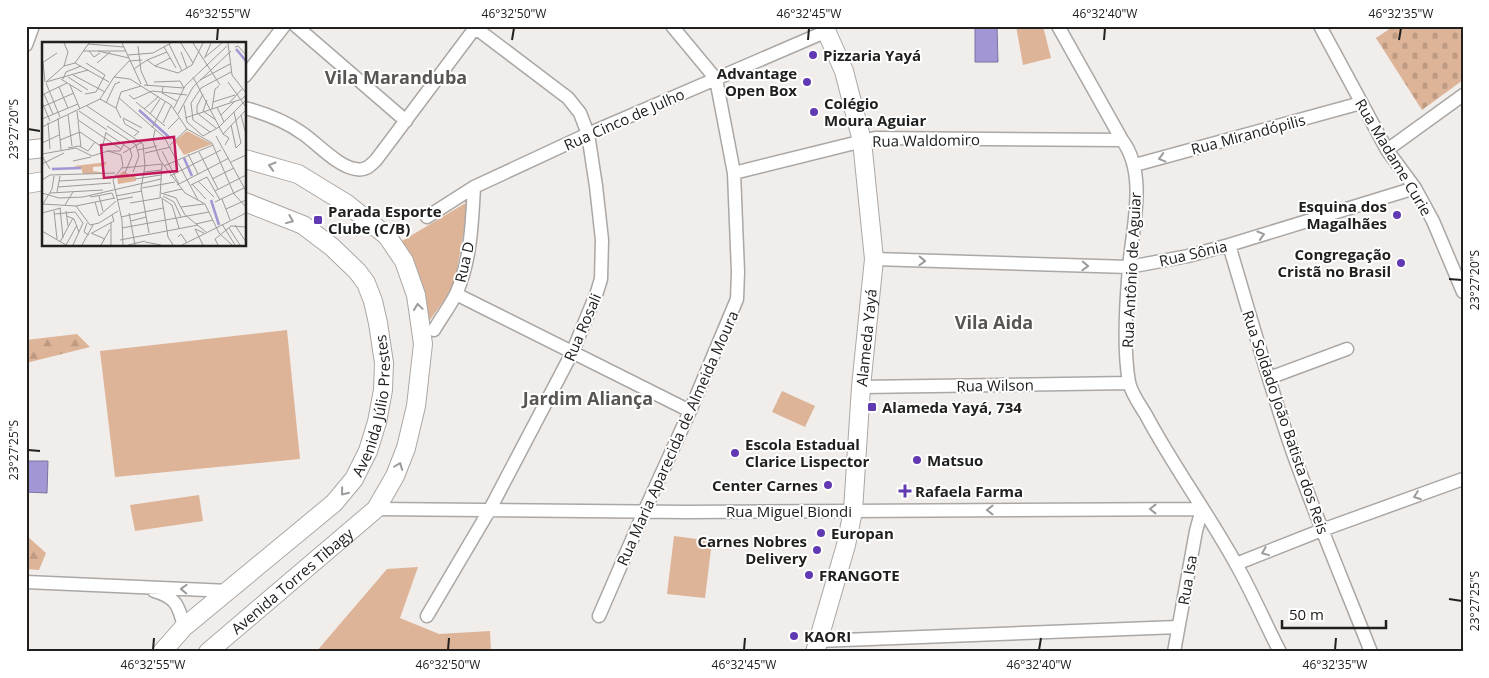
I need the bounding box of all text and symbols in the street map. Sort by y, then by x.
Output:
text: 46°32'55"W [186,5,250,22]
text: 46°32'50"W [482,5,546,22]
text: 46°32'45"W [777,5,841,22]
text: 46°32'40"W [1073,5,1137,22]
text: 46°32'35"W [1369,5,1433,22]
inset map [42,42,246,246]
place label: Pizzaria Yayá [823,45,921,65]
marker: Pizzaria Yayá [807,49,819,61]
place label: Advantage Open Box [717,63,797,100]
district label: Vila Maranduba [325,65,467,89]
marker: Advantage Open Box [801,76,813,88]
street label: Rua Cinco de Julho [561,83,687,155]
place label: Colégio Moura Aguiar [824,93,926,130]
street label: Rua Madame Curie [1351,95,1437,219]
text: 23°27'20"S [5,99,22,159]
marker: Colégio Moura Aguiar [808,106,820,118]
street label: Rua Mirandópilis [1189,109,1307,159]
street label: Rua Waldomiro [872,129,980,151]
one-way arrow [1158,152,1166,163]
one-way arrow [268,162,276,172]
street label: Rua Antônio de Aguiar [1117,191,1145,349]
place label: Esquina dos Magalhães [1298,196,1387,233]
place label: Parada Esporte Clube (C/B) [328,201,442,238]
marker: Esquina dos Magalhães [1391,209,1403,221]
one-way arrow [285,214,294,224]
marker: Parada Esporte Clube (C/B) [312,214,324,226]
one-way arrow [1257,231,1265,241]
street label: Rua Sônia [1157,235,1229,271]
street label: Rua D [450,239,478,285]
place label: Congregação Cristã no Brasil [1278,244,1391,281]
text: 23°27'20"S [1466,250,1483,310]
one-way arrow [919,255,927,266]
marker: Congregação Cristã no Brasil [1395,257,1407,269]
one-way arrow [1081,261,1089,271]
street label: Alameda Yayá [851,288,881,387]
street label: Rua Rosali [559,290,605,364]
one-way arrow [413,303,424,311]
street label: Rua Maria Aparecida de Almeida Moura [612,307,742,569]
street label: Rua Soldado João Batista dos Reis [1238,307,1334,537]
district label: Vila Aida [955,310,1033,334]
street label: Avenida Júlio Prestes [347,334,394,480]
street label: Rua Wilson [956,374,1034,396]
district label: Jardim Aliança [521,386,653,410]
place label: Alameda Yayá, 734 [882,397,1022,417]
marker: Alameda Yayá, 734 [866,401,878,413]
text: 23°27'25"S [5,420,22,480]
place label: Escola Estadual Clarice Lispector [745,434,869,471]
marker: Escola Estadual Clarice Lispector [729,447,741,459]
place label: Matsuo [927,450,983,470]
marker: Matsuo [911,454,923,466]
one-way arrow [393,463,403,471]
place label: Center Carnes [712,475,818,495]
marker: Center Carnes [822,479,834,491]
place label: Rafaela Farma [915,481,1023,501]
marker: Rafaela Farma [899,485,911,497]
one-way arrow [340,486,349,495]
one-way arrow [1413,490,1422,500]
street label: Rua Miguel Biondi [726,501,852,521]
one-way arrow [1149,504,1156,514]
one-way arrow [986,505,994,515]
street label: Avenida Torres Tibagy [227,523,357,638]
place label: Europan [831,523,894,543]
marker: Europan [815,527,827,539]
place label: Carnes Nobres Delivery [697,531,807,568]
marker: Carnes Nobres Delivery [811,544,823,556]
one-way arrow [1261,546,1270,557]
street label: Rua Isa [1173,553,1201,607]
place label: FRANGOTE [819,565,900,585]
marker: FRANGOTE [803,569,815,581]
text: 23°27'25"S [1466,571,1483,631]
one-way arrow [180,584,188,594]
scale bar [1282,598,1385,630]
text: 50 m [1289,604,1324,624]
place label: KAORI [804,626,851,646]
marker: KAORI [788,630,800,642]
text: 46°32'55"W [121,656,185,673]
text: 46°32'50"W [416,656,480,673]
text: 46°32'45"W [712,656,776,673]
text: 46°32'40"W [1007,656,1071,673]
text: 46°32'35"W [1303,656,1367,673]

